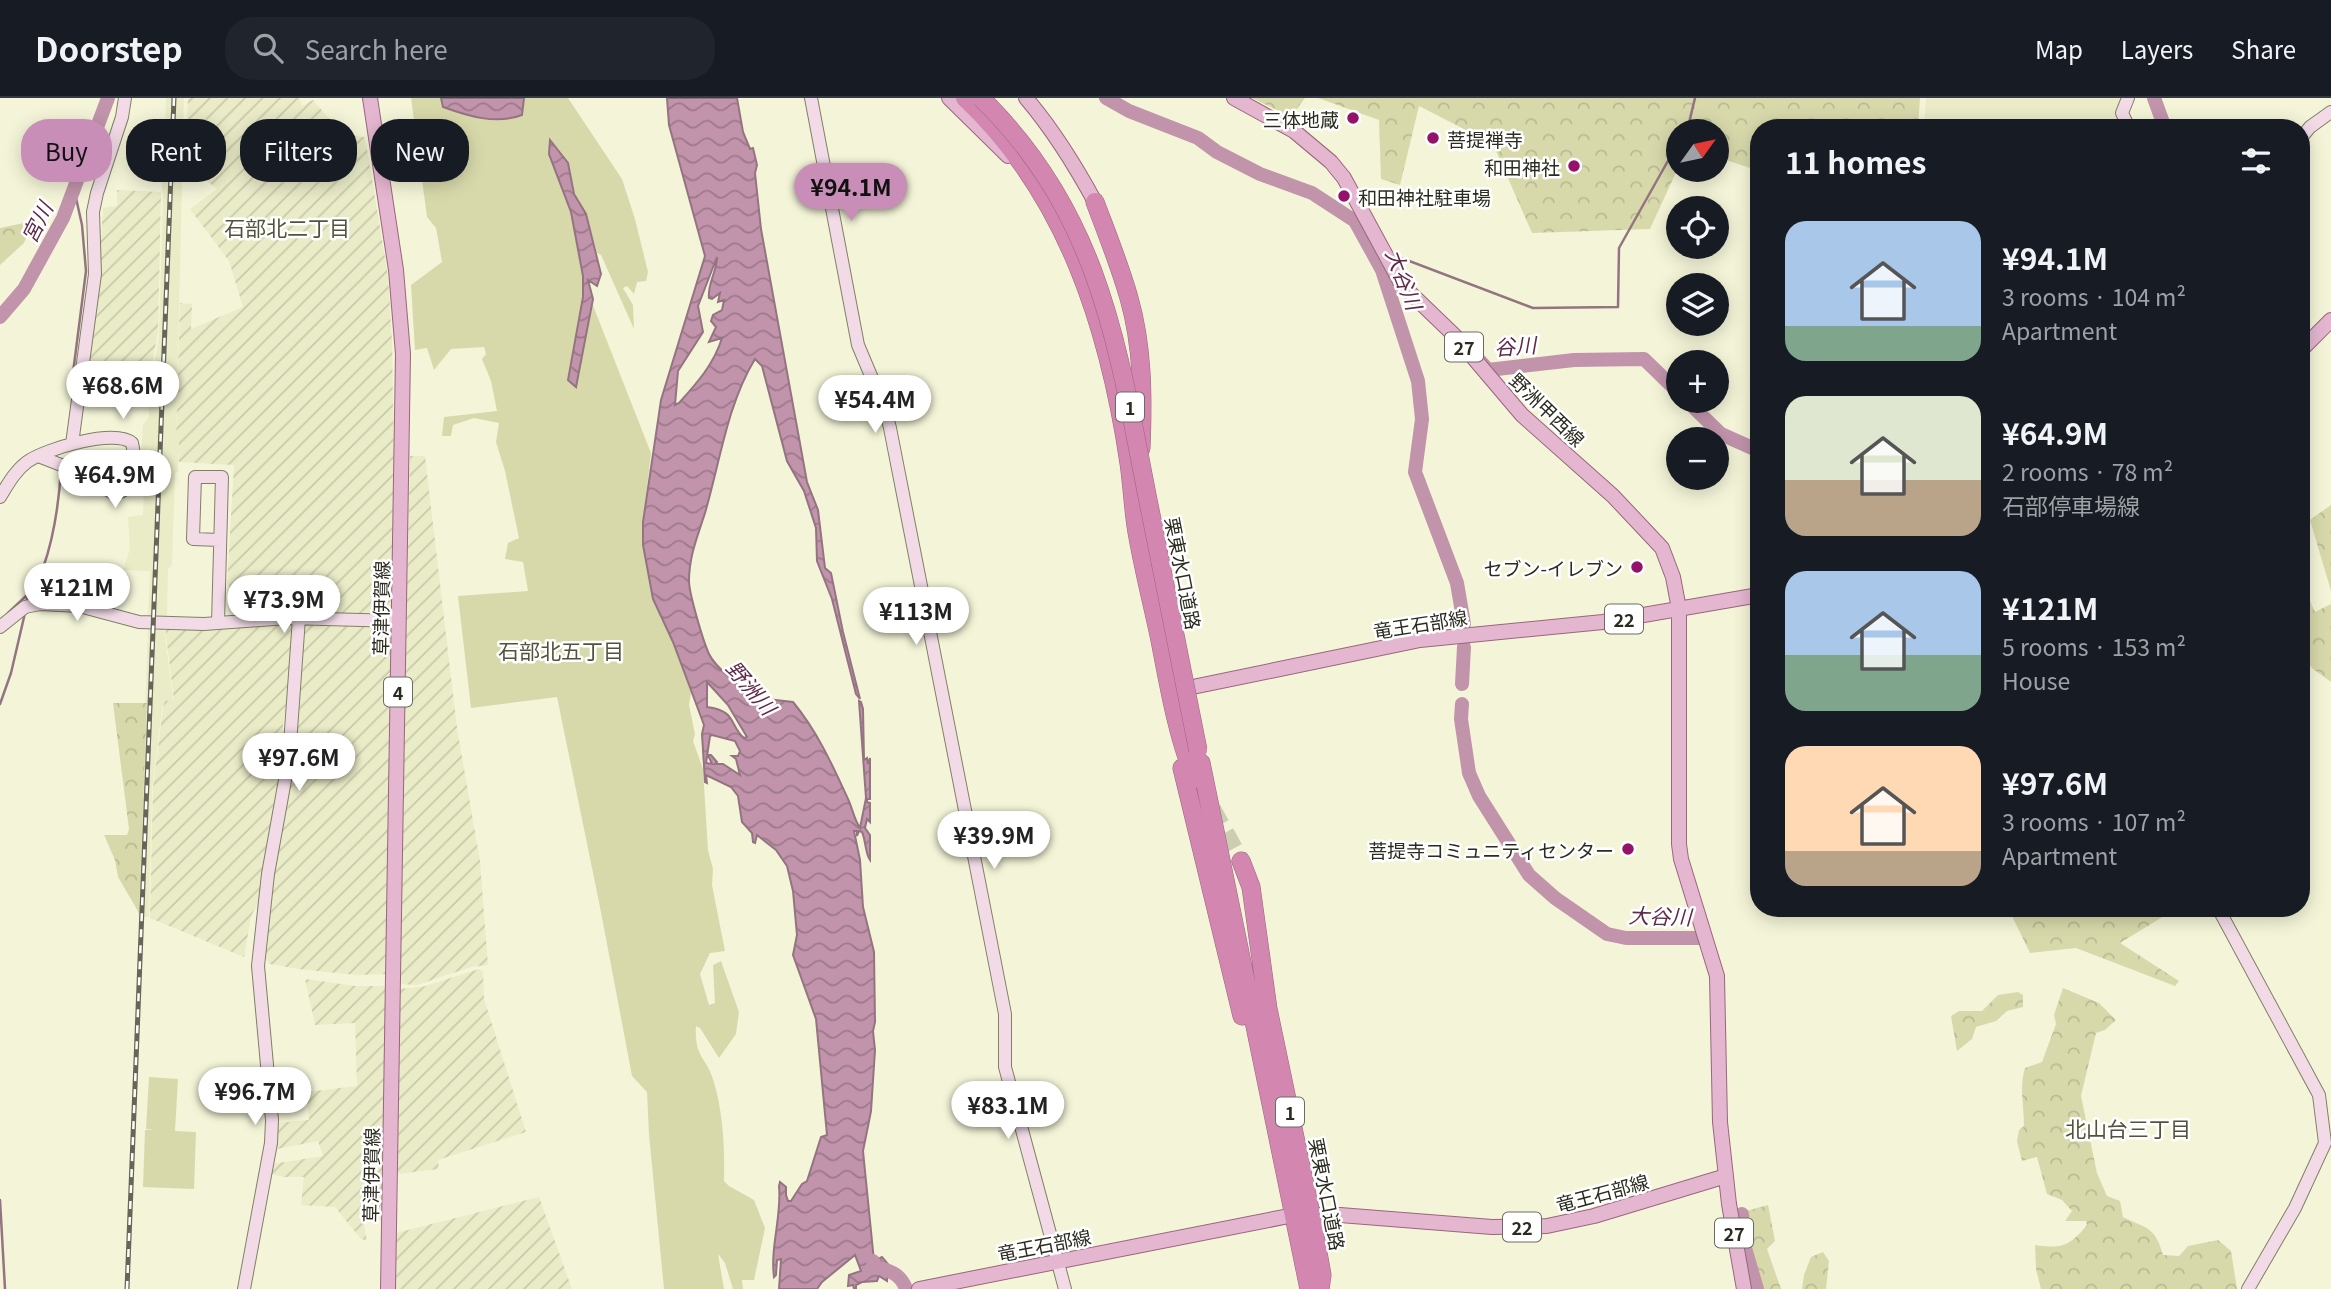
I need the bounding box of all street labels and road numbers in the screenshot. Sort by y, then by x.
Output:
road number: 27 [1445,332,1483,362]
street label: 野洲甲西線 [1504,366,1592,452]
road number: 1 [1116,393,1144,422]
street label: 栗東水口道路 [1160,514,1208,632]
street label: 草津伊賀線 [366,560,394,656]
street label: 竜王石部線 [1371,602,1469,644]
road number: 22 [1605,604,1643,634]
road number: 4 [384,678,412,706]
road number: 1 [1276,1098,1304,1126]
street label: 草津伊賀線 [356,1127,384,1223]
street label: 栗東水口道路 [1304,1135,1352,1253]
street label: 竜王石部線 [1553,1167,1651,1217]
road number: 22 [1503,1212,1541,1242]
road number: 27 [1715,1218,1753,1248]
street label: 竜王石部線 [995,1222,1093,1266]

